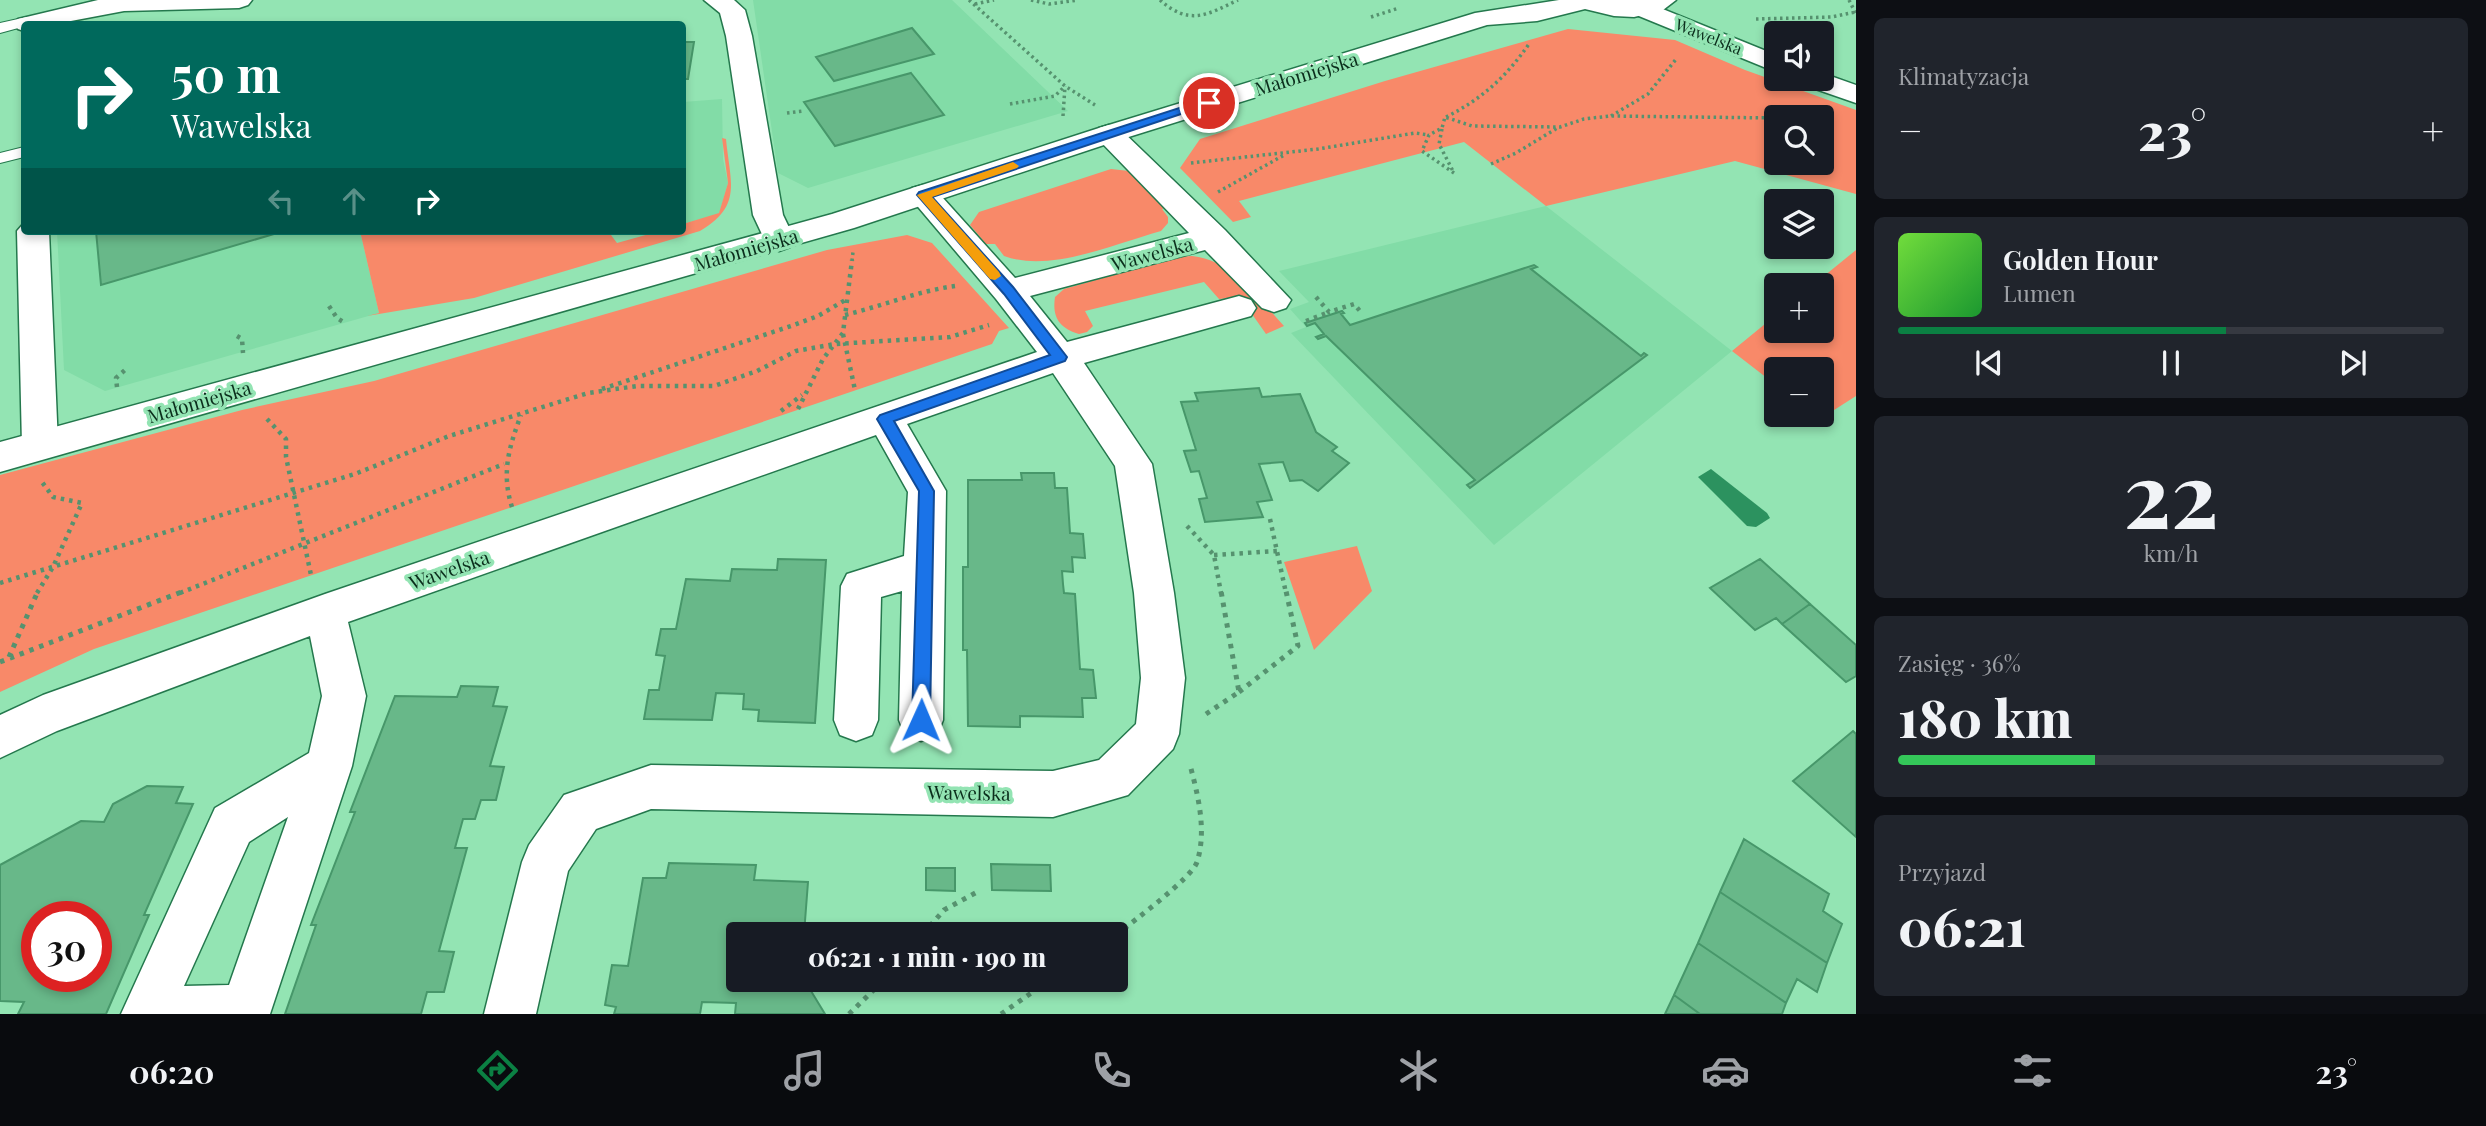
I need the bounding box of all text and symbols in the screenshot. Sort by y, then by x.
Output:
street label: Wawelska [1672,13,1745,59]
map controls [1764,21,1834,427]
button: sound [1764,21,1834,91]
text: 50 m [171,40,281,105]
street label: Małomiejska [1251,45,1361,101]
icon: right [56,49,147,140]
text: Klimatyzacja [1898,60,2029,91]
pin [1179,73,1239,133]
icon: arrive [1190,84,1228,122]
text: 23° [2138,95,2206,164]
text: Wawelska [171,103,311,146]
text: − [1898,104,1923,155]
text: + [2422,104,2444,155]
button: search [1764,105,1834,175]
icon: left [262,182,300,220]
icon: ahead [335,182,373,220]
icon: right [408,182,446,220]
button: layers [1764,189,1834,259]
street label: Małomiejska [691,222,801,276]
street label: Wawelska [1107,230,1196,277]
text: Golden Hour [2003,242,2158,277]
button: + [1764,273,1834,343]
text: Lumen [2003,277,2076,308]
icon: previous [1970,344,2008,382]
icon: pause [2152,344,2190,382]
icon: next [2334,344,2372,382]
button: − [1764,357,1834,427]
street label: Małomiejska [144,374,254,428]
text: 22 [2123,431,2219,552]
text: km/h [2143,537,2199,568]
street label: Wawelska [404,543,493,595]
text: Zasięg · 36% [1898,647,2021,678]
text: 180 km [1898,682,2072,751]
position arrow [884,683,958,757]
street label: Wawelska [926,778,1011,806]
text: Przyjazd [1898,856,1986,887]
text: 06:21 [1898,891,2026,960]
speed limit sign: 30 [21,901,112,992]
text: 06:21 · 1 min · 190 m [808,939,1046,974]
icon: directions [473,1046,522,1095]
icon: music [780,1046,829,1095]
icon: phone [1087,1046,1136,1095]
icon: climate [1394,1046,1443,1095]
icon: car [1701,1046,1750,1095]
icon: filters [2008,1046,2057,1095]
text: 06:20 [129,1049,214,1092]
text: 23° [2316,1049,2357,1092]

